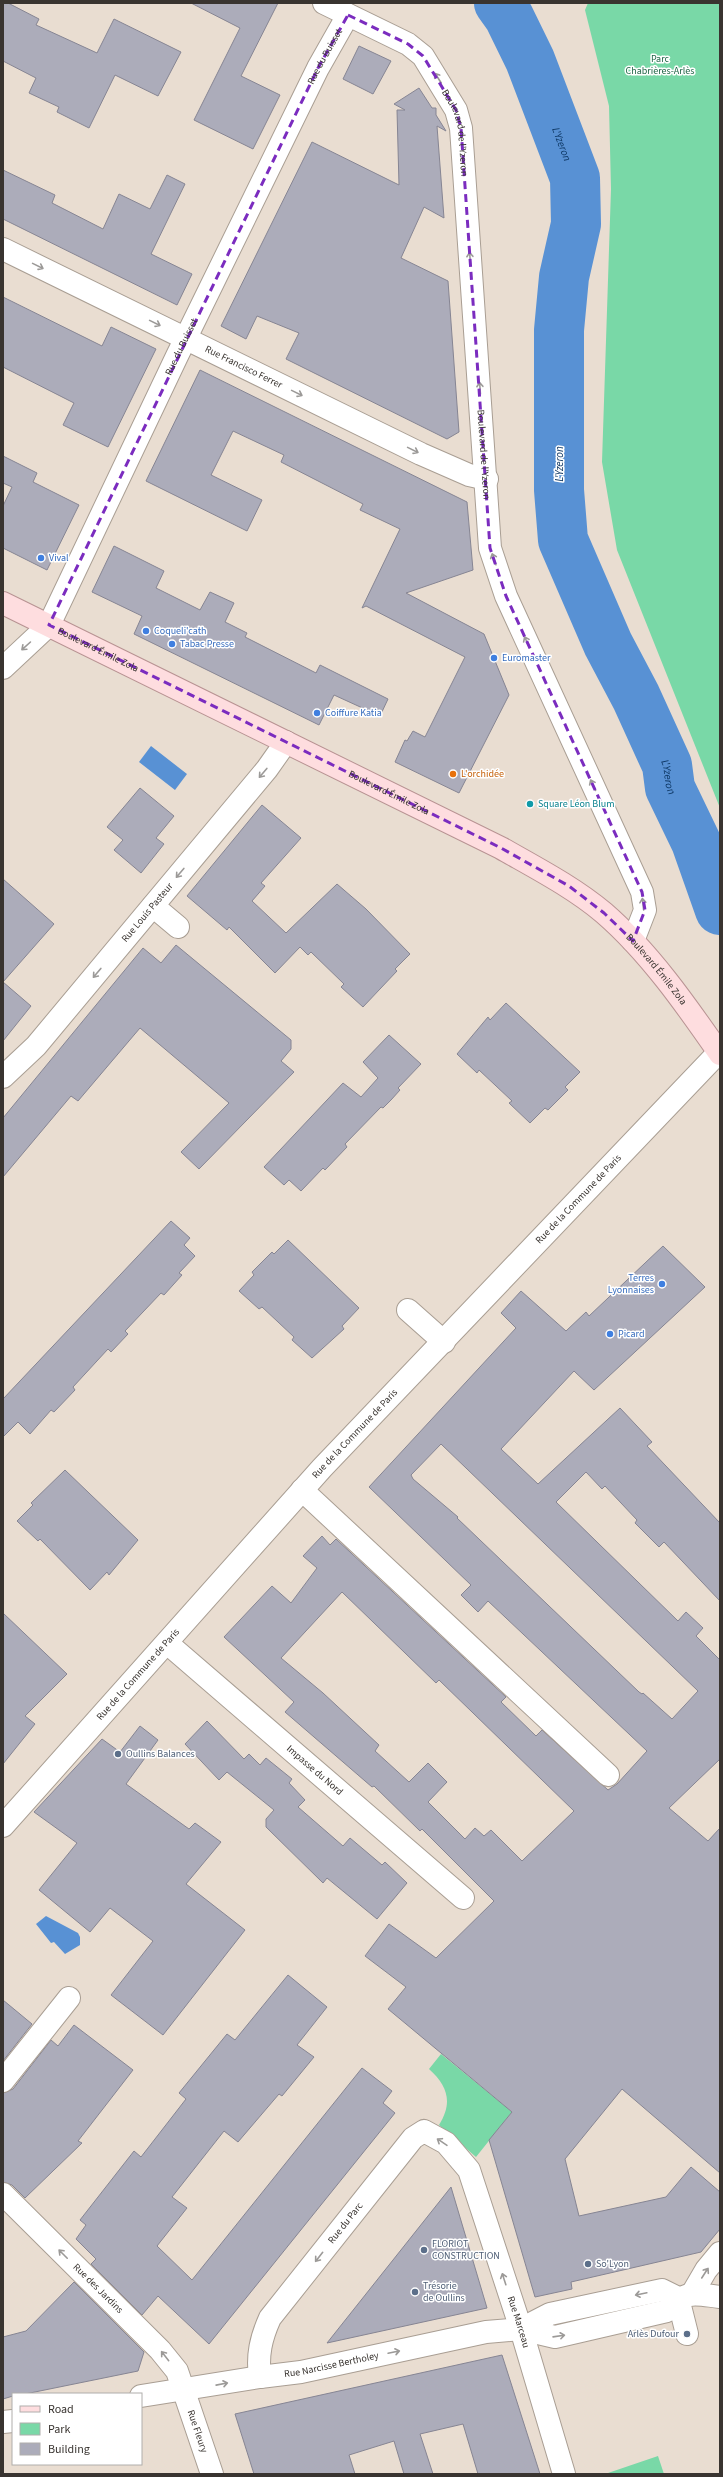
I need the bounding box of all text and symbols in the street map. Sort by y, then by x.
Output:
street label: Rue du Buisset [304,25,346,87]
park label: Parc Chabrières-Arlès [626,52,694,78]
one-way arrow [434,73,442,84]
street label: Boulevard de l'Yzeron [438,87,471,177]
water label: L'Yzeron [549,125,575,163]
one-way arrow [467,252,474,265]
one-way arrow [32,263,44,270]
street label: Rue du Buisset [162,316,202,378]
one-way arrow [148,320,160,327]
street label: Rue Francisco Ferrer [202,342,285,392]
one-way arrow [476,382,483,395]
one-way arrow [290,390,302,397]
street label: Boulevard de l'Yzeron [473,409,494,500]
water label: L'Yzeron [552,446,567,482]
one-way arrow [407,447,419,454]
place label: Vival [49,551,69,565]
marker: Vival [36,553,46,563]
one-way arrow [489,553,497,565]
street label: Boulevard Émile Zola [55,624,141,676]
place label: Coqueli'cath [154,624,206,638]
marker: Coqueli'cath [141,626,151,636]
one-way arrow [523,636,530,648]
place label: Tabac Presse [180,637,234,651]
marker: Tabac Presse [167,639,177,649]
one-way arrow [21,642,31,651]
place label: Euromaster [502,651,551,665]
marker: Euromaster [489,653,499,663]
place label: Coiffure Katia [325,706,382,720]
marker: Coiffure Katia [312,708,322,718]
water label: L'Yzeron [658,757,680,797]
street label: Boulevard Émile Zola [346,767,432,819]
place label: L'orchidée [461,767,504,781]
one-way arrow [258,768,267,779]
marker: L'orchidée [448,769,458,779]
one-way arrow [589,780,596,792]
place label: Square Léon Blum [538,797,614,811]
marker: Square Léon Blum [525,799,535,809]
one-way arrow [175,868,184,879]
street label: Rue Louis Pasteur [118,879,177,945]
one-way arrow [640,898,647,911]
street label: Boulevard Émile Zola [623,931,690,1008]
one-way arrow [92,968,101,979]
street label: Rue de la Commune de Paris [532,1151,625,1247]
place label: Terres Lyonnaises [608,1271,654,1297]
marker: Terres Lyonnaises [657,1279,667,1289]
place label: Picard [618,1327,645,1341]
marker: Picard [605,1329,615,1339]
street label: Rue de la Commune de Paris [309,1386,401,1482]
street label: Rue de la Commune de Paris [93,1625,183,1723]
street label: Impasse du Nord [283,1742,346,1799]
place label: Oullins Balances [126,1747,195,1761]
marker: Oullins Balances [113,1749,123,1759]
one-way arrow [437,2138,448,2146]
street label: Rue du Parc [325,2199,367,2247]
place label: FLORIOT CONSTRUCTION [432,2237,500,2263]
marker: FLORIOT CONSTRUCTION [419,2245,429,2255]
one-way arrow [58,2249,68,2259]
one-way arrow [315,2251,323,2262]
place label: So'Lyon [596,2257,629,2271]
marker: So'Lyon [583,2259,593,2269]
street label: Rue des Jardins [70,2260,126,2317]
one-way arrow [701,2268,709,2279]
one-way arrow [500,2273,507,2286]
place label: Trésorie de Oullins [423,2279,465,2305]
marker: Trésorie de Oullins [410,2287,420,2297]
one-way arrow [635,2291,648,2299]
street label: Rue Marceau [504,2294,533,2350]
place label: Arlès Dufour [628,2327,680,2341]
marker: Arlès Dufour [682,2329,692,2339]
one-way arrow [552,2332,565,2340]
one-way arrow [388,2347,401,2355]
street label: Rue Narcisse Bertholey [283,2348,380,2381]
one-way arrow [160,2350,169,2361]
one-way arrow [215,2379,228,2387]
legend [12,2393,142,2465]
text: Road [48,2401,74,2418]
street label: Rue Fleury [184,2408,211,2455]
text: Park [48,2421,70,2438]
text: Building [48,2441,90,2458]

